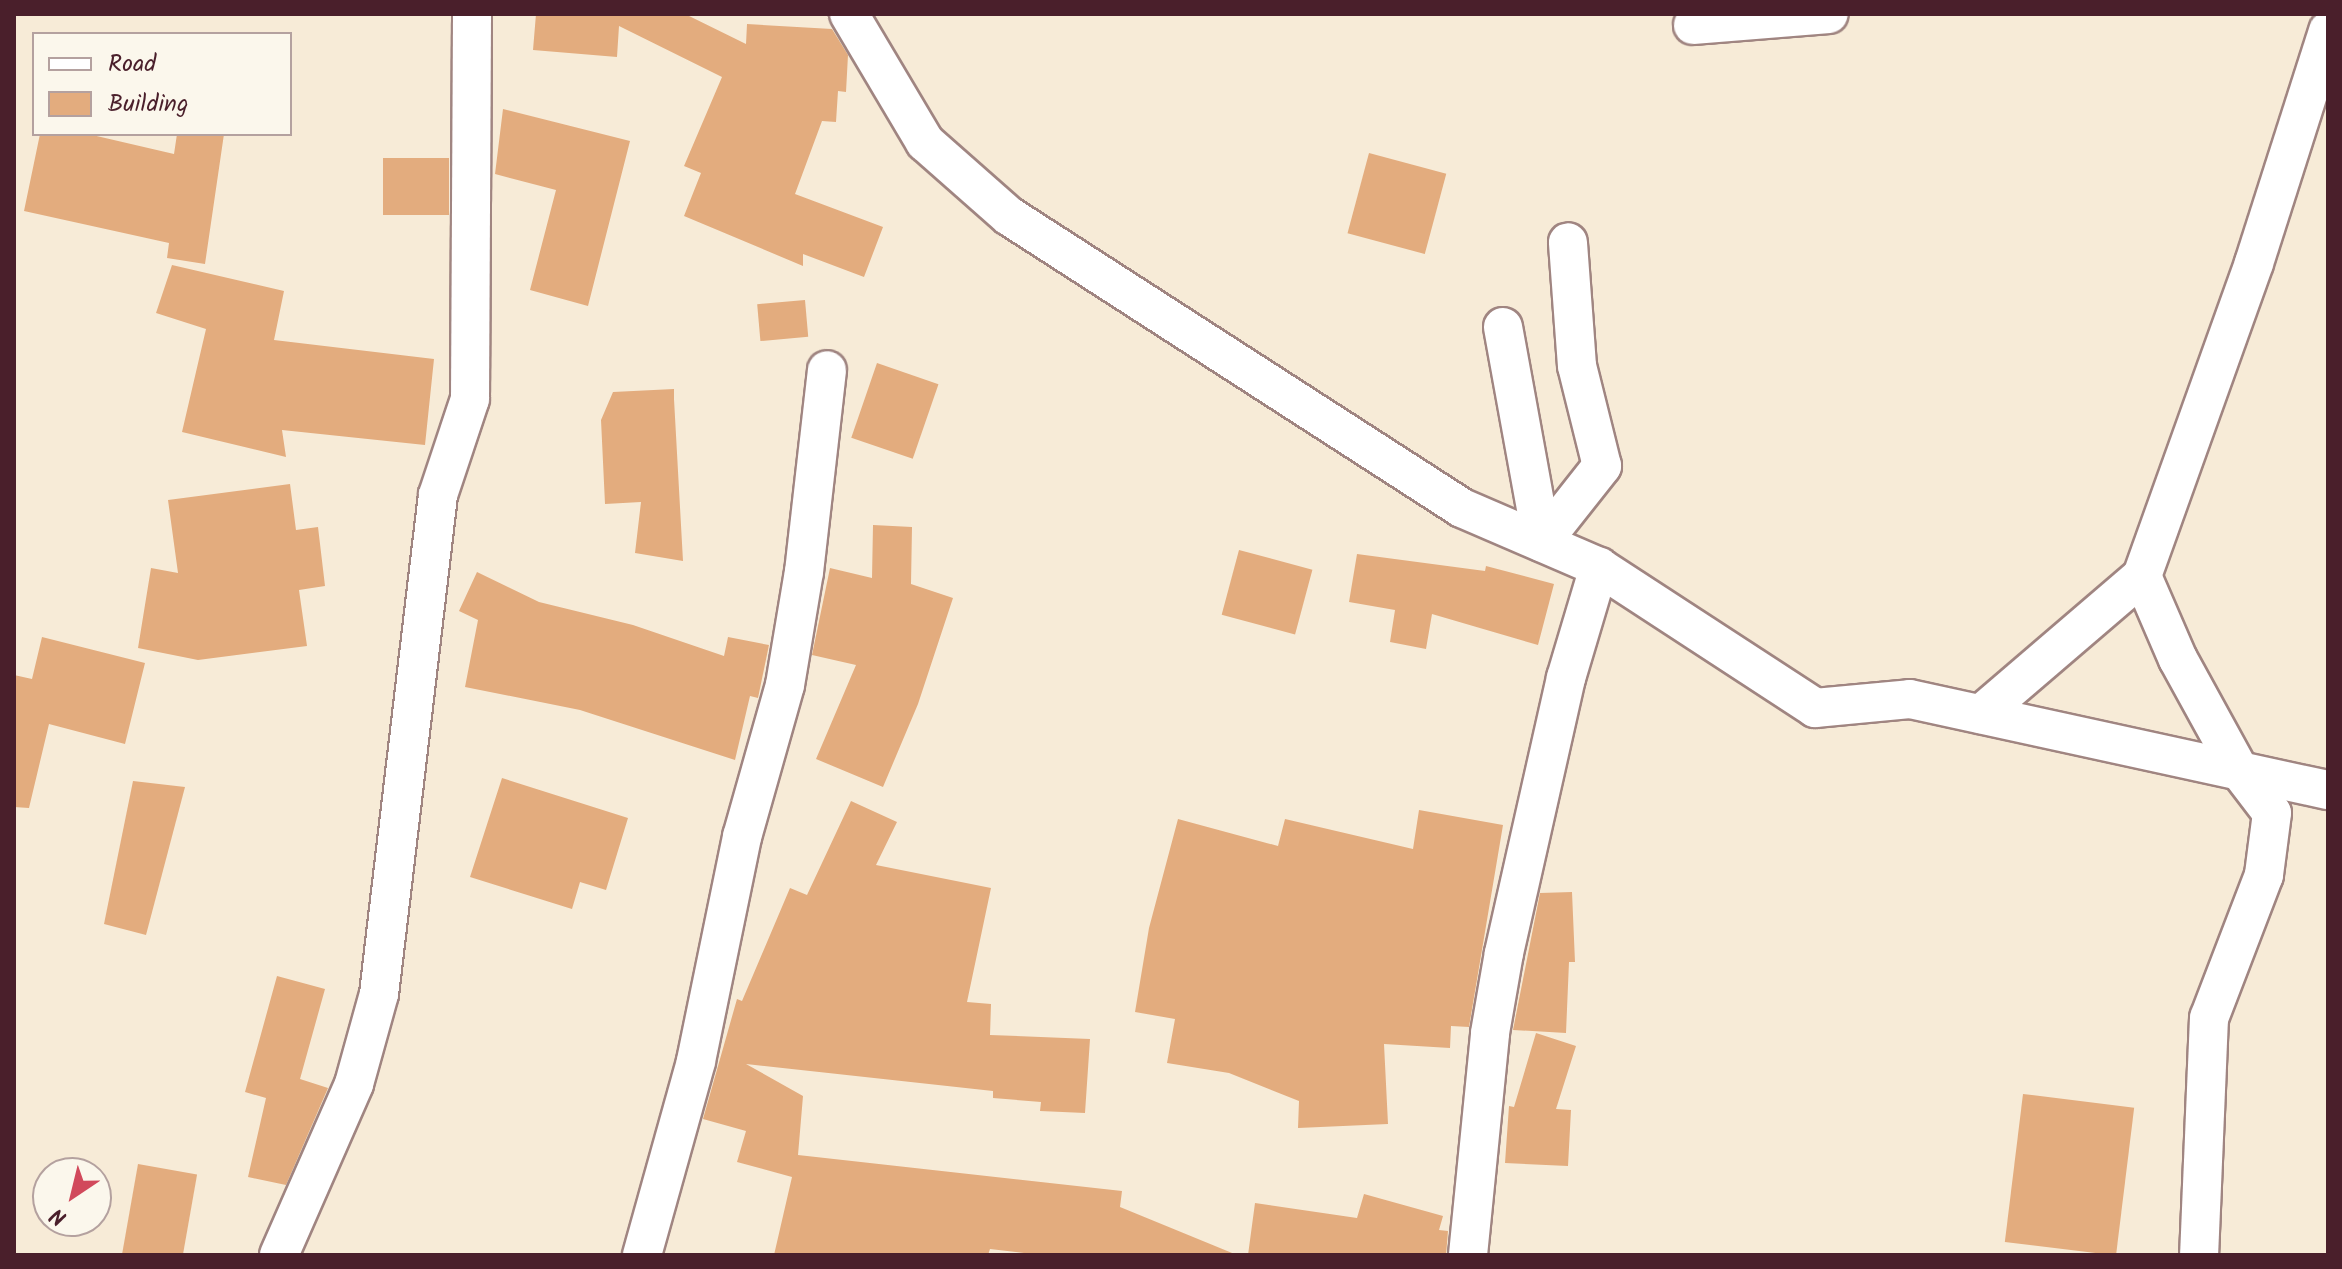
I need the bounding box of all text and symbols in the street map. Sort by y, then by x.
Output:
legend [32,32,292,136]
text: Road [108,45,156,84]
text: Building [108,85,188,124]
north arrow [32,1157,112,1237]
text: N [43,1197,75,1234]

